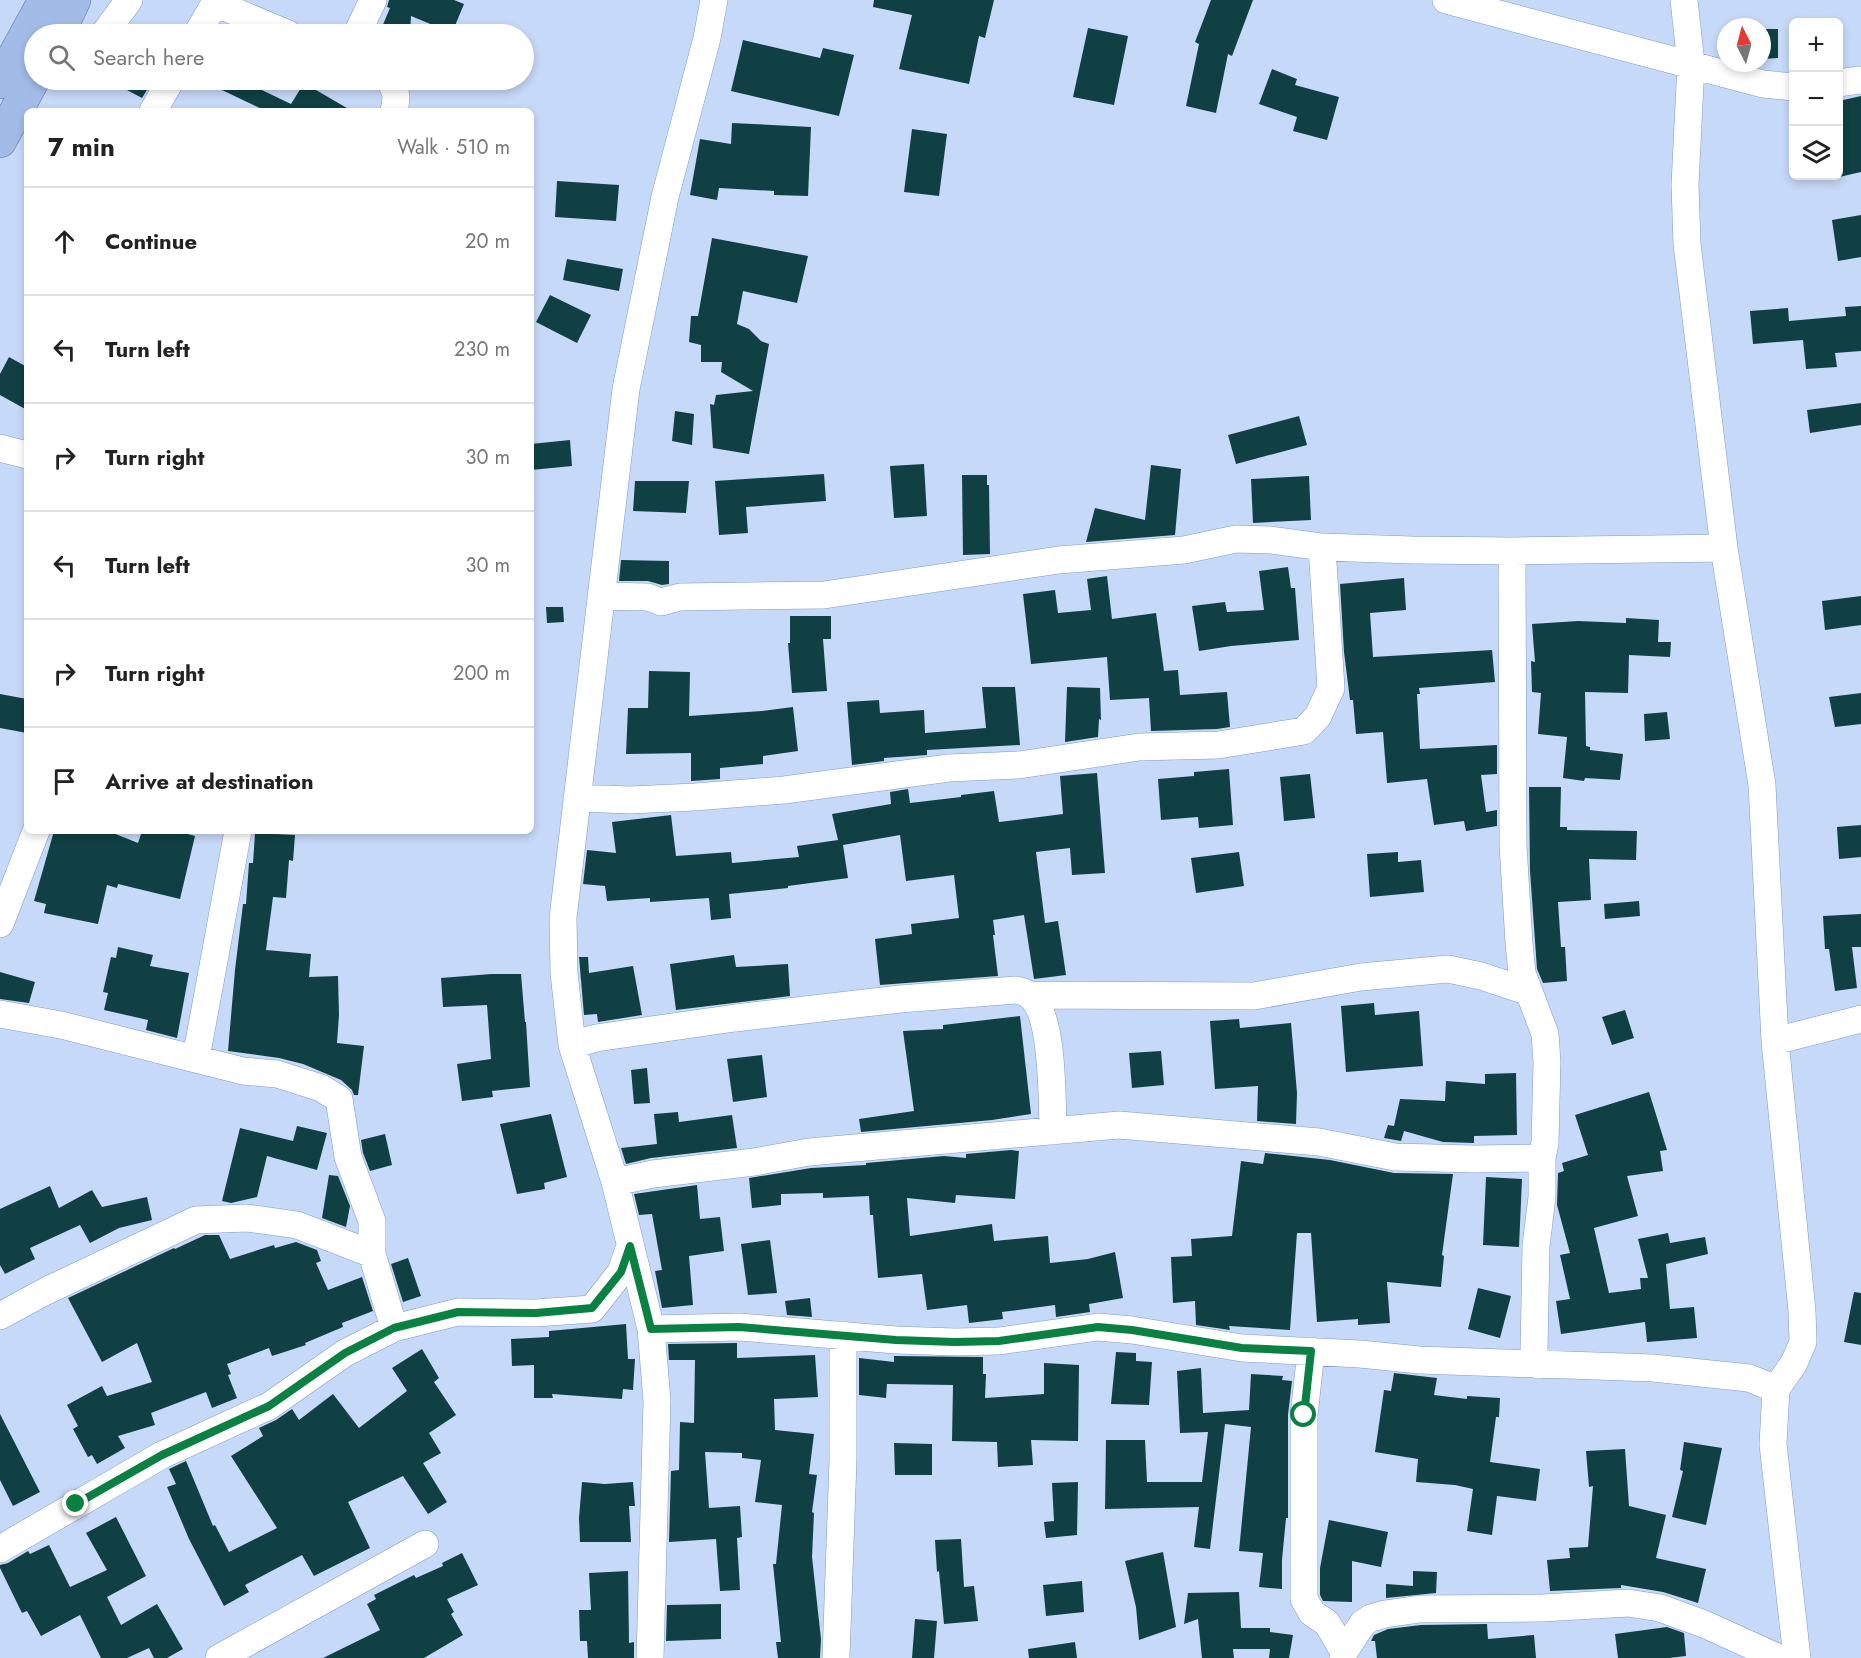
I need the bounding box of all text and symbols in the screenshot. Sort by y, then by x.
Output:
north arrow [1717,18,1771,72]
map controls [1789,18,1843,180]
button: + [1789,18,1843,72]
search box [24,24,534,90]
icon: search [45,41,78,74]
text: Search here [93,41,204,73]
button: − [1789,72,1843,126]
button: layers [1789,126,1843,180]
text: 7 min [48,128,115,166]
text: Walk · 510 m [397,133,510,162]
icon: ahead [48,225,81,258]
text: Continue [105,225,197,257]
text: 20 m [465,227,510,256]
icon: left [48,333,81,366]
text: Turn left [105,333,190,365]
text: 230 m [454,335,510,364]
icon: right [48,441,81,474]
text: Turn right [105,441,205,473]
text: 30 m [465,443,510,472]
icon: left [48,549,81,582]
text: Turn left [105,549,190,581]
text: 30 m [465,551,510,580]
icon: right [48,657,81,690]
text: Turn right [105,657,205,689]
text: 200 m [453,659,510,688]
icon: arrive [48,765,81,798]
text: Arrive at destination [105,765,314,797]
route start [1290,1401,1316,1427]
route end [62,1490,88,1516]

